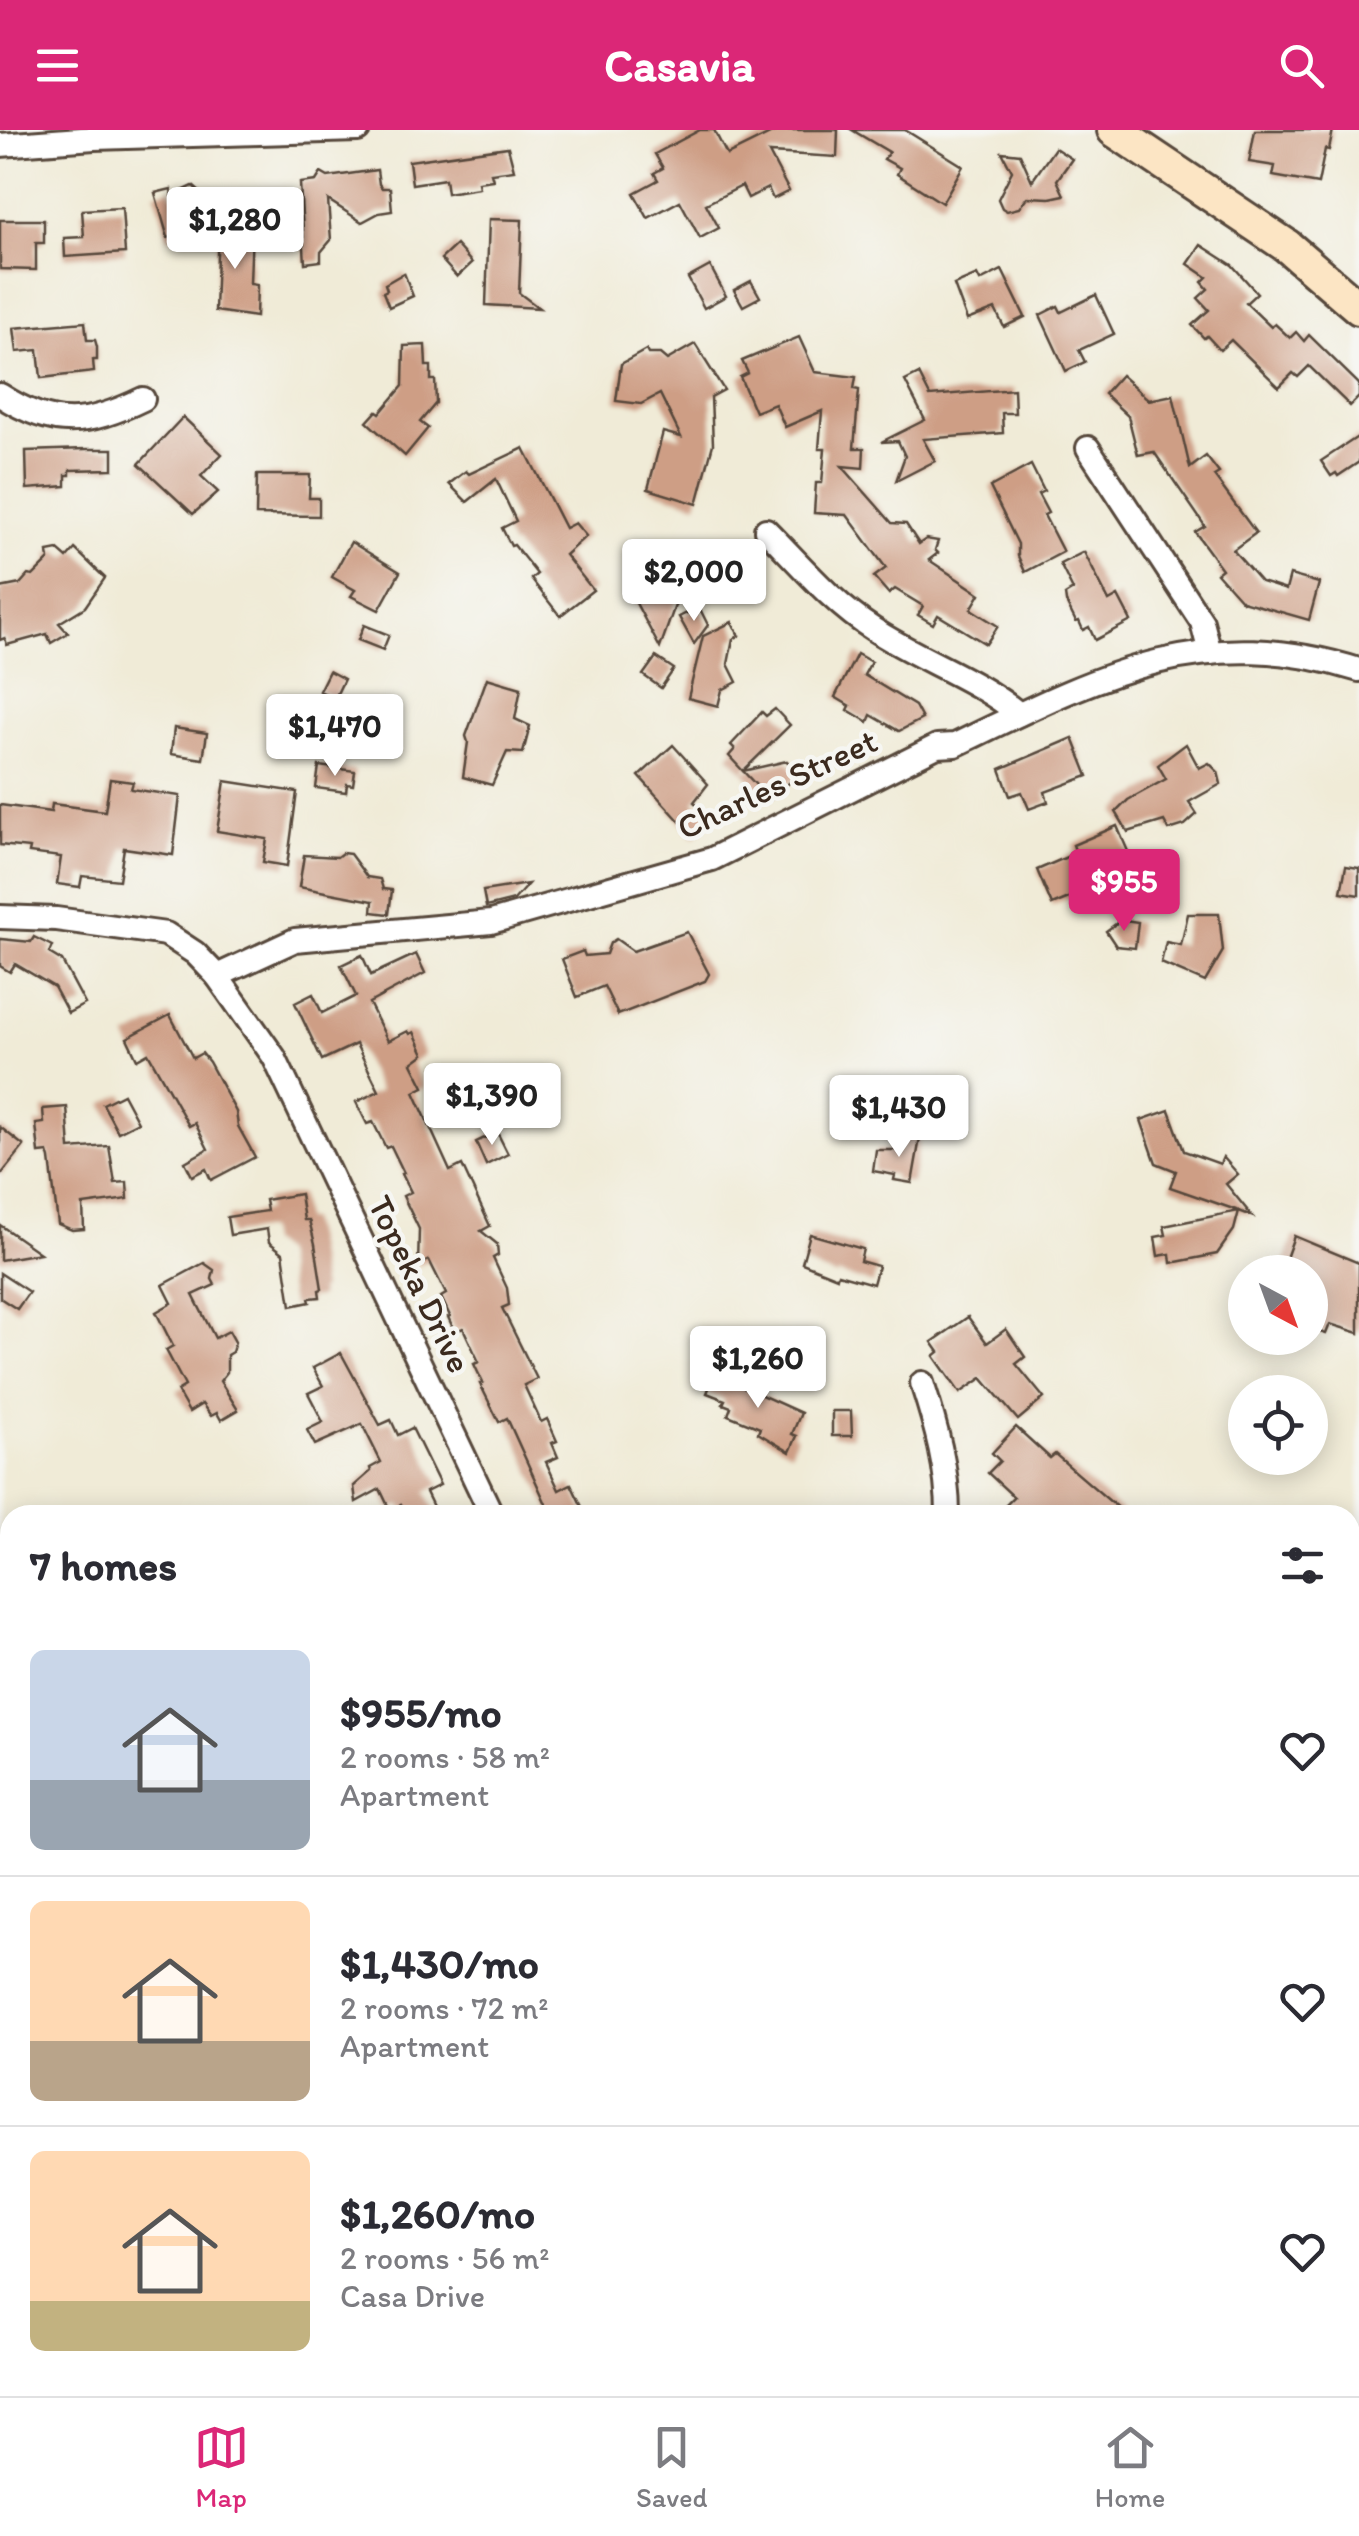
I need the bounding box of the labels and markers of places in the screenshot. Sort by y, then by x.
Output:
pin: $1,280 [154,187,316,272]
pin: $2,000 [613,539,775,624]
pin: $1,470 [254,694,416,779]
pin: $955 [1065,849,1183,934]
pin: $1,390 [411,1063,573,1148]
pin: $1,430 [818,1075,980,1160]
pin: $1,260 [677,1326,839,1411]

